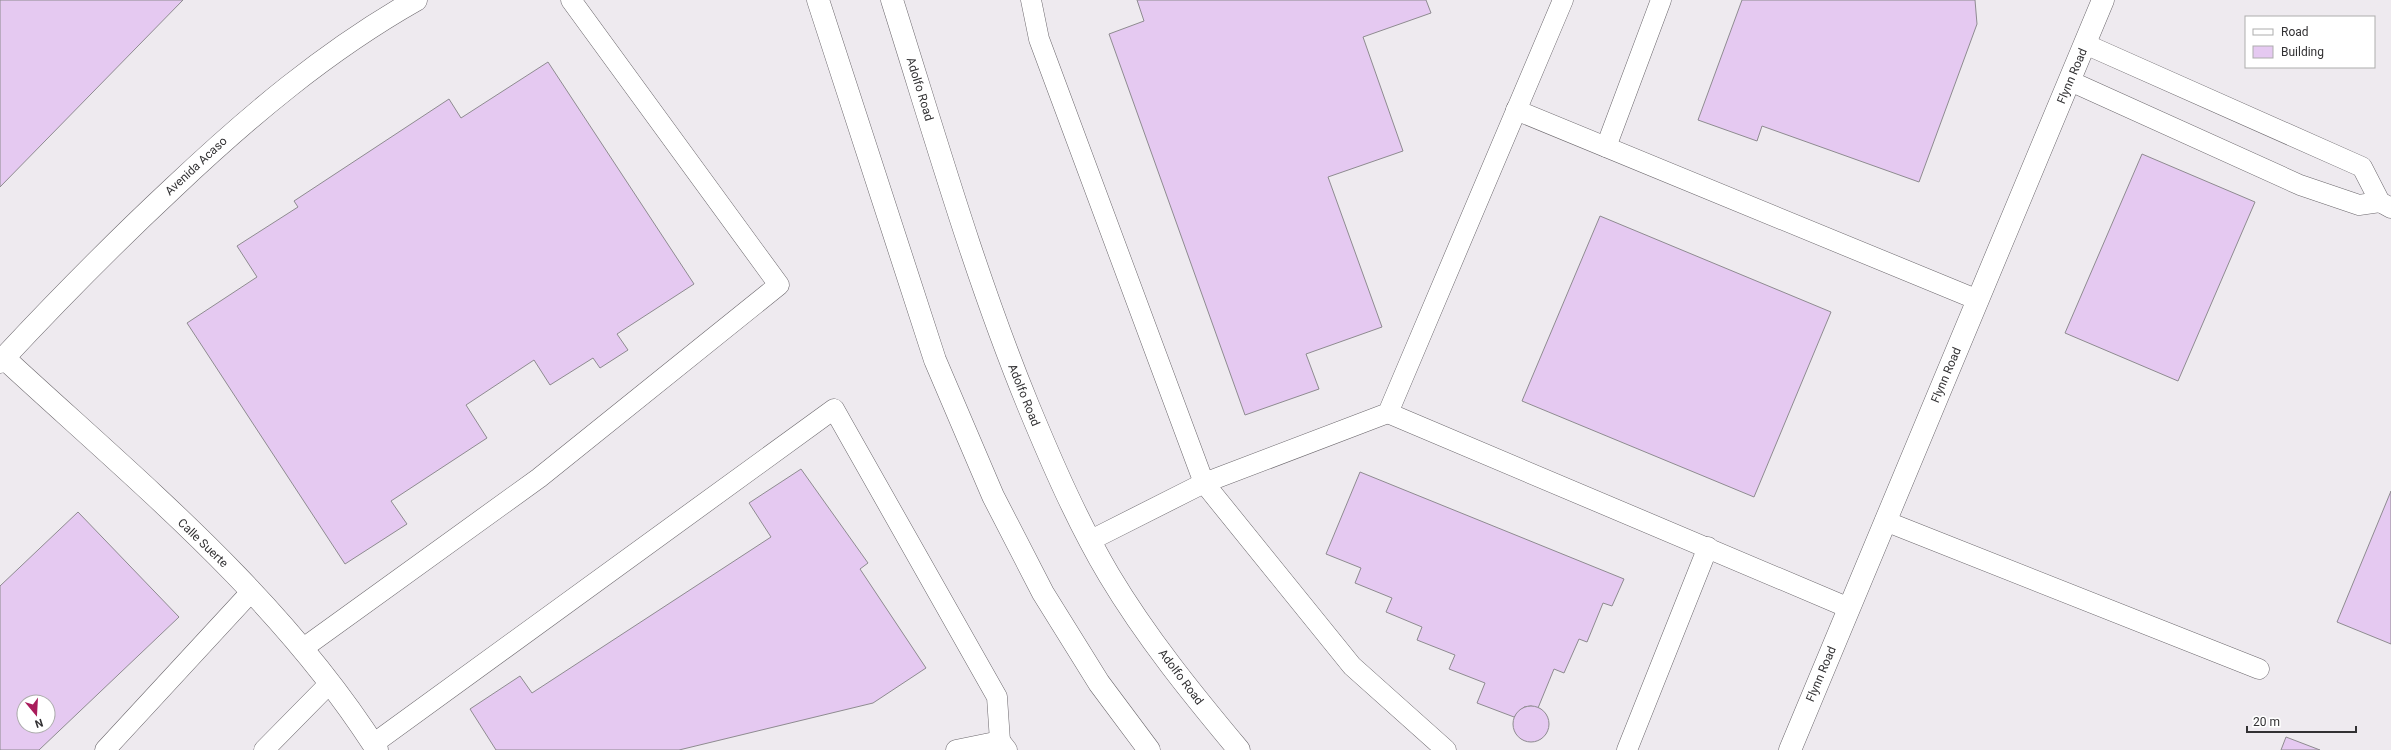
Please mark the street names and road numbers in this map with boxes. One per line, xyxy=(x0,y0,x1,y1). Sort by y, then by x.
street label: Flynn Road xyxy=(2054,46,2090,106)
street label: Adolfo Road xyxy=(904,55,936,123)
street label: Avenida Acaso xyxy=(162,134,230,198)
street label: Flynn Road xyxy=(1928,345,1964,405)
street label: Adolfo Road xyxy=(1005,362,1043,428)
street label: Calle Suerte xyxy=(175,516,231,570)
street label: Flynn Road xyxy=(1803,644,1839,704)
street label: Adolfo Road xyxy=(1156,646,1206,708)

